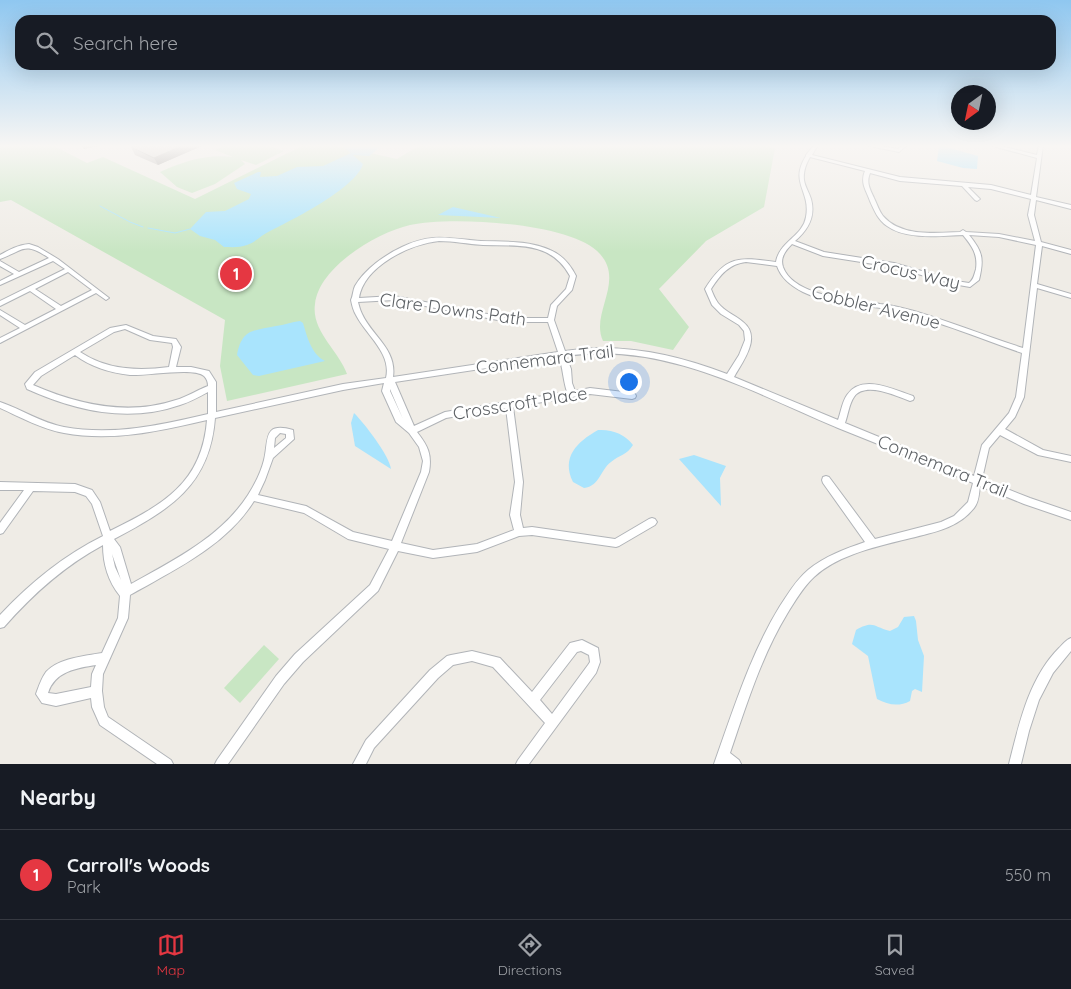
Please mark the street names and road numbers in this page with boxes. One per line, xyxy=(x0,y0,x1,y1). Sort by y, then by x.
street label: Crocus Way xyxy=(859,249,963,295)
street label: Cobbler Avenue xyxy=(809,280,943,334)
street label: Clare Downs Path xyxy=(378,287,528,331)
street label: Connemara Trail xyxy=(475,339,615,379)
street label: Crosscroft Place xyxy=(451,381,589,425)
street label: Connemara Trail xyxy=(874,429,1012,503)

